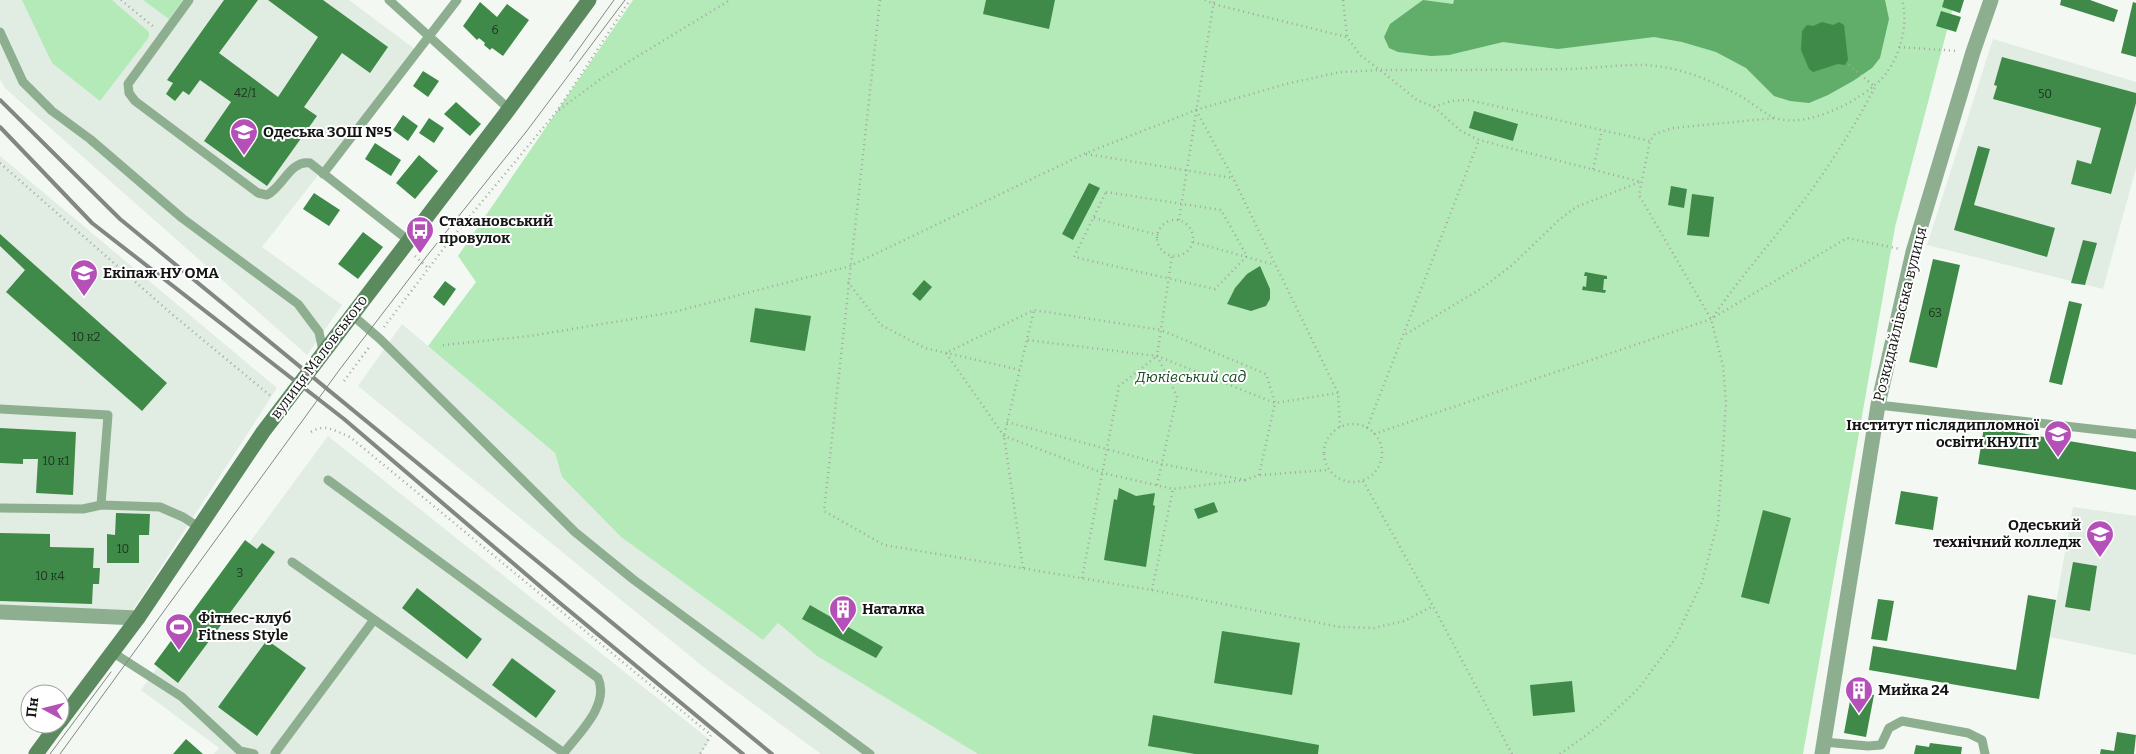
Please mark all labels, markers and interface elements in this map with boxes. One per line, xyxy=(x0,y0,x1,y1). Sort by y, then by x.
house number: 6 xyxy=(491,23,499,37)
house number: 42/1 xyxy=(234,86,256,100)
house number: 50 xyxy=(2038,87,2052,101)
school or university icon: Одеська ЗОШ №5 xyxy=(229,117,259,156)
place label: Одеська ЗОШ №5 xyxy=(263,123,392,141)
place label: Стахановський провулок xyxy=(439,212,553,247)
bus stop icon: Стахановський провулок xyxy=(405,215,435,254)
street label: Розкидайлівська вулиця xyxy=(1870,225,1930,403)
school or university icon: Екіпаж НУ ОМА xyxy=(69,258,99,297)
place label: Екіпаж НУ ОМА xyxy=(103,264,219,282)
street label: вулиця Маловського xyxy=(267,292,371,422)
house number: 63 xyxy=(1928,306,1942,320)
house number: 10 к2 xyxy=(72,330,100,344)
park label: Дюківський сад xyxy=(1135,368,1246,386)
place label: Інститут післядипломної освіти КНУПТ xyxy=(1846,416,2039,451)
school or university icon: Інститут післядипломної освіти КНУПТ xyxy=(2043,419,2073,458)
house number: 10 к1 xyxy=(43,454,70,468)
place label: Одеський технічний колледж xyxy=(1933,516,2081,551)
school or university icon: Одеський технічний колледж xyxy=(2085,519,2115,558)
house number: 10 xyxy=(117,542,129,556)
house number: 3 xyxy=(237,566,244,580)
house number: 10 к4 xyxy=(35,569,65,583)
building icon: Наталка xyxy=(828,594,858,633)
place label: Наталка xyxy=(862,600,925,618)
place label: Фітнес-клуб Fitness Style xyxy=(198,609,291,644)
sports icon: Фітнес-клуб Fitness Style xyxy=(164,612,194,651)
building icon: Мийка 24 xyxy=(1844,675,1874,714)
place label: Мийка 24 xyxy=(1878,681,1949,699)
north arrow xyxy=(20,684,70,734)
text: Пн xyxy=(23,696,42,719)

